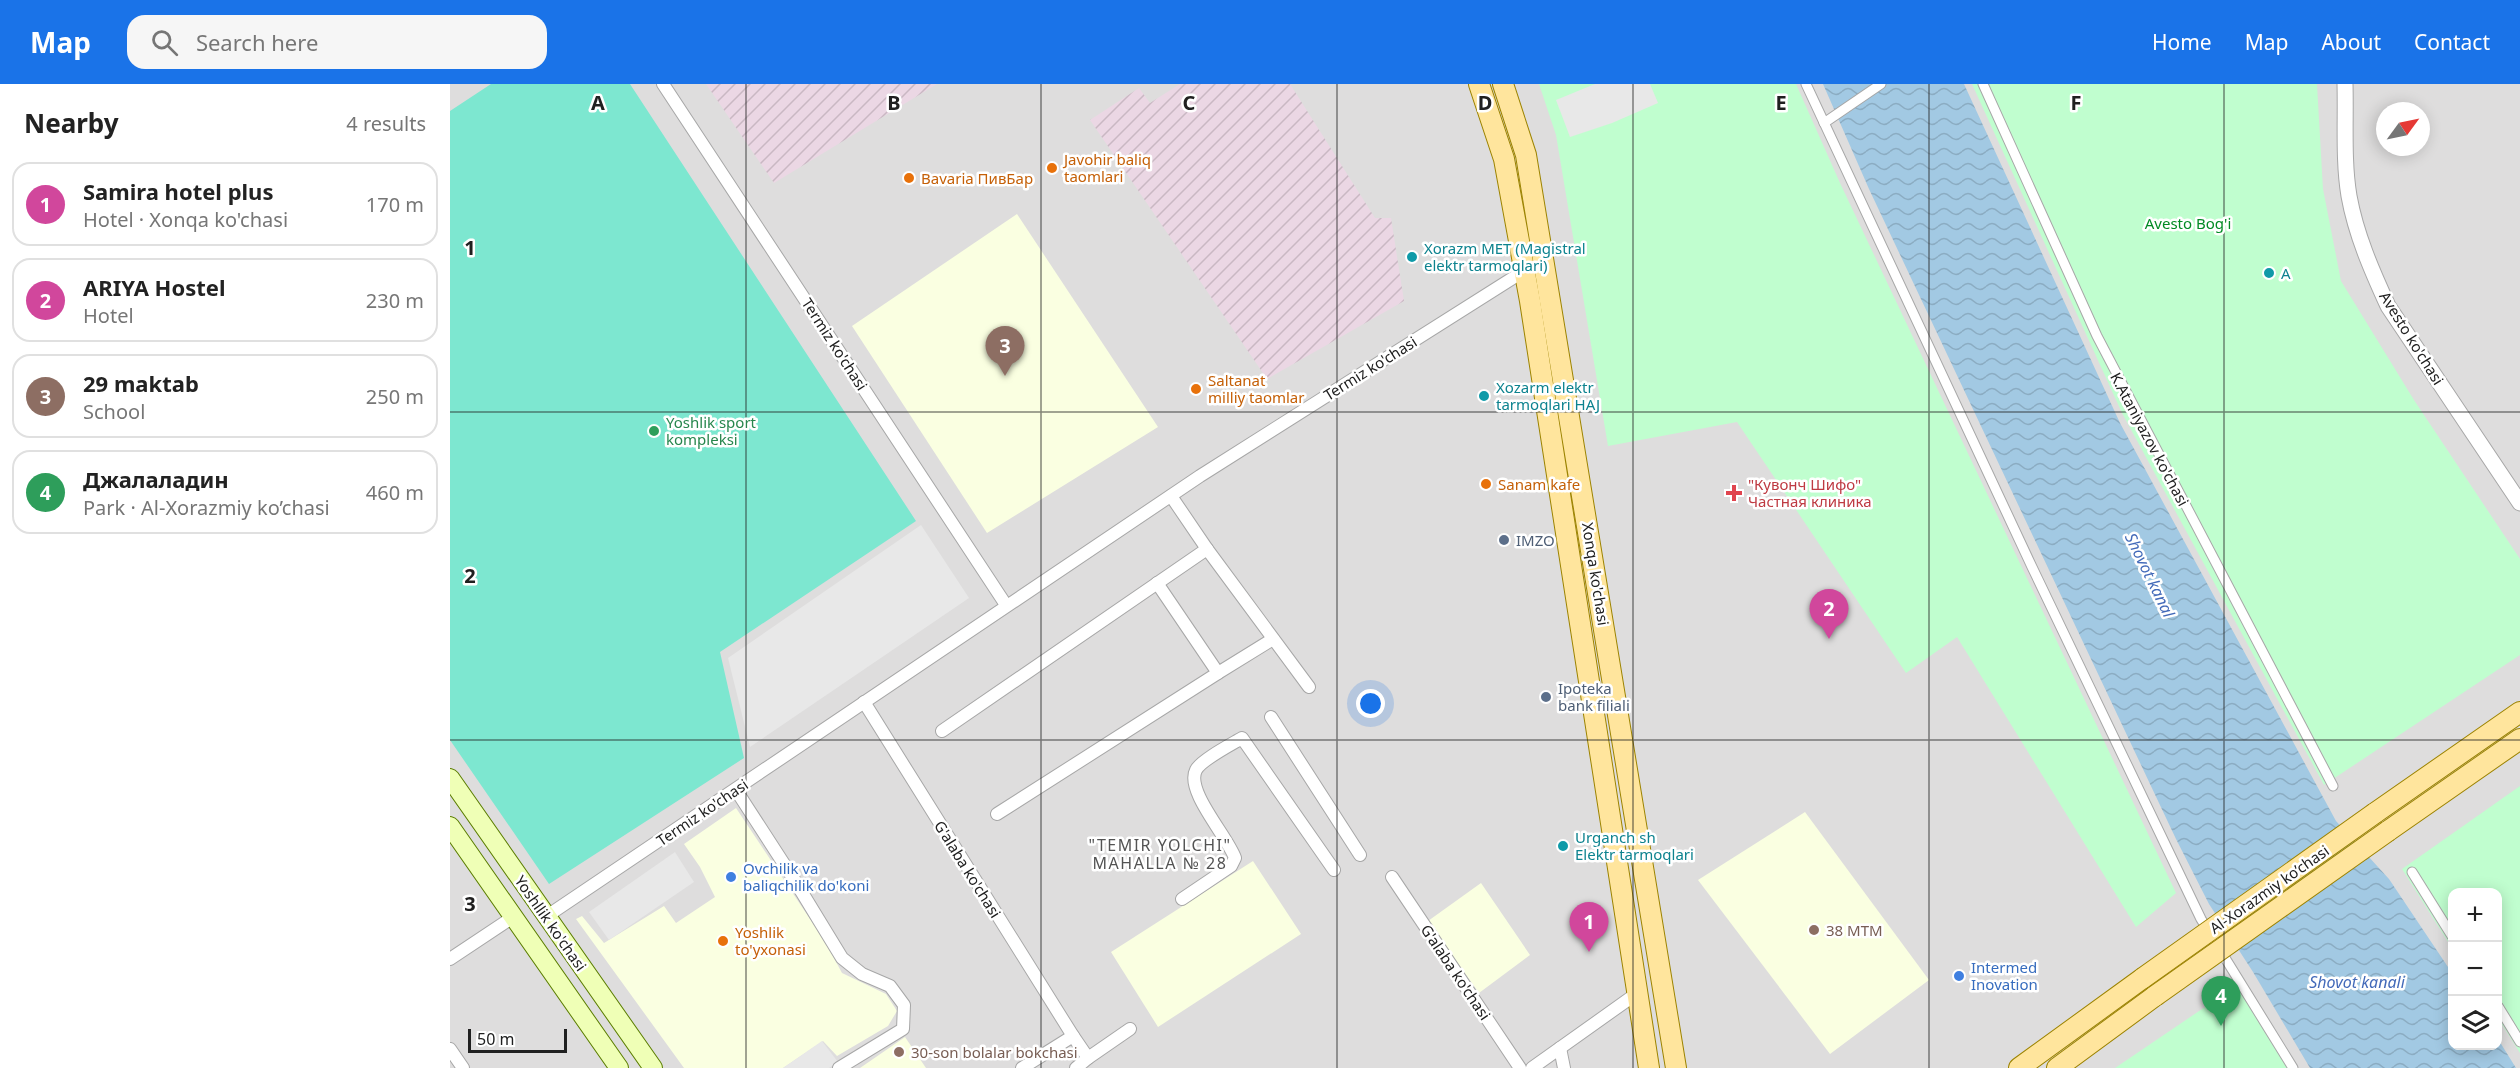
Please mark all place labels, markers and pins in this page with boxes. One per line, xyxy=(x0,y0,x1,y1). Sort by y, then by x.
place label: Javohir baliq taomlari xyxy=(1062,149,1151,186)
marker: Javohir baliq taomlari xyxy=(1045,161,1059,175)
place label: Bavaria ПивБар xyxy=(921,168,1033,188)
marker: Bavaria ПивБар xyxy=(902,171,916,185)
place label: Xorazm MET (Magistral elektr tarmoqlari) xyxy=(1424,238,1586,275)
marker: Xorazm MET (Magistral elektr tarmoqlari) xyxy=(1405,250,1419,264)
place label: A xyxy=(2281,263,2291,283)
marker: A xyxy=(2262,266,2276,280)
pin: 3 xyxy=(986,326,1024,376)
place label: Saltanat milliy taomlar xyxy=(1208,370,1304,407)
place label: Xozarm elektr tarmoqlari HAJ xyxy=(1496,377,1600,414)
marker: Saltanat milliy taomlar xyxy=(1189,382,1203,396)
marker: Xozarm elektr tarmoqlari HAJ xyxy=(1477,389,1491,403)
place label: Yoshlik sport kompleksi xyxy=(666,412,757,449)
marker: Yoshlik sport kompleksi xyxy=(647,424,661,438)
place label: Sanam kafe xyxy=(1498,474,1580,494)
place label: "Кувонч Шифо" Частная клиника xyxy=(1748,474,1872,511)
marker: Sanam kafe xyxy=(1479,477,1493,491)
marker: "Кувонч Шифо" Частная клиника xyxy=(1725,484,1743,502)
place label: IMZO xyxy=(1516,530,1555,550)
marker: IMZO xyxy=(1497,533,1511,547)
pin: 2 xyxy=(1810,590,1848,639)
place label: Ipoteka bank filiali xyxy=(1558,678,1630,715)
marker: Ipoteka bank filiali xyxy=(1539,690,1553,704)
place label: Urganch sh Elektr tarmoqlari xyxy=(1575,827,1694,864)
marker: Urganch sh Elektr tarmoqlari xyxy=(1556,839,1570,853)
place label: Ovchilik va baliqchilik do'koni xyxy=(743,858,869,895)
marker: Ovchilik va baliqchilik do'koni xyxy=(724,870,738,884)
pin: 1 xyxy=(1570,902,1608,952)
place label: 38 MTM xyxy=(1826,920,1883,940)
place label: Yoshlik to'yxonasi xyxy=(735,922,806,959)
marker: 38 MTM xyxy=(1807,923,1821,937)
marker: Yoshlik to'yxonasi xyxy=(716,934,730,948)
place label: Intermed Inovation xyxy=(1971,957,2038,994)
marker: Intermed Inovation xyxy=(1952,969,1966,983)
pin: 4 xyxy=(2202,976,2240,1026)
place label: 30-son bolalar bokchasi xyxy=(911,1042,1078,1062)
marker: 30-son bolalar bokchasi xyxy=(892,1045,906,1059)

